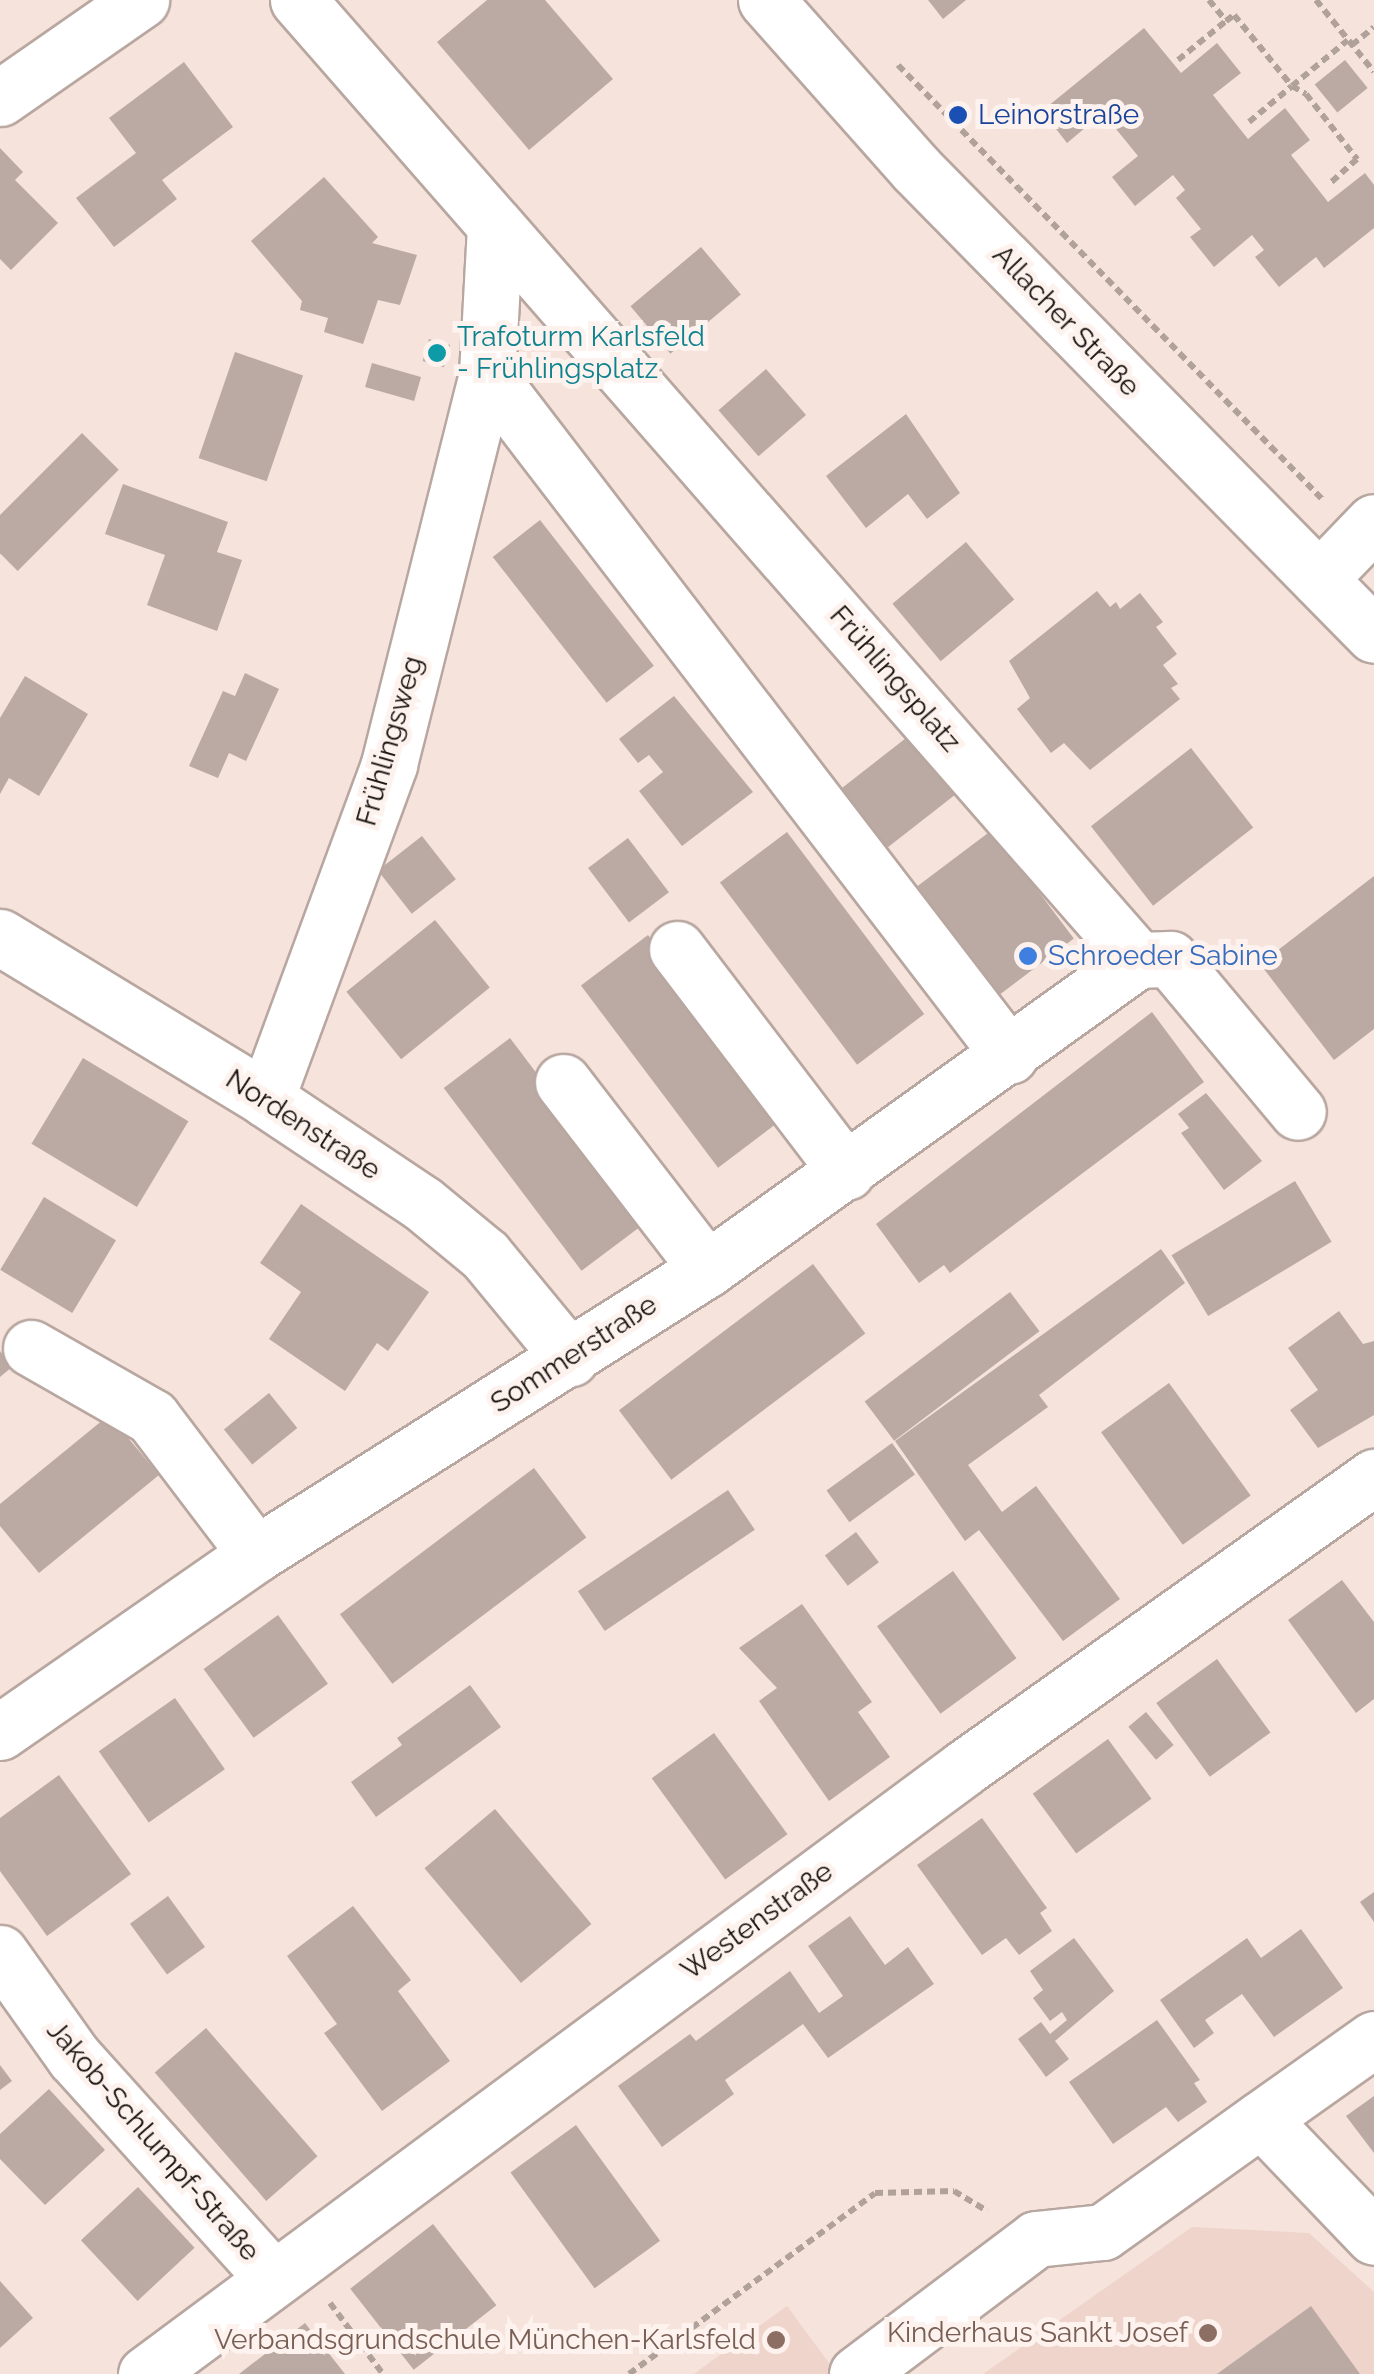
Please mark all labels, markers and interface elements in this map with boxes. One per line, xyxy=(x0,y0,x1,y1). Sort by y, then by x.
place label: Leinorstraße xyxy=(978,98,1139,132)
marker: Leinorstraße xyxy=(947,104,969,126)
street label: Allacher Straße xyxy=(985,238,1147,404)
place label: Trafoturm Karlsfeld - Frühlingsplatz xyxy=(457,320,705,386)
marker: Trafoturm Karlsfeld - Frühlingsplatz xyxy=(426,342,448,364)
street label: Frühlingsplatz xyxy=(823,599,967,759)
street label: Frühlingsweg xyxy=(350,652,430,830)
place label: Schroeder Sabine xyxy=(1048,939,1278,973)
marker: Schroeder Sabine xyxy=(1017,945,1039,967)
street label: Nordenstraße xyxy=(219,1063,387,1187)
street label: Sommerstraße xyxy=(485,1288,663,1420)
street label: Westenstraße xyxy=(675,1855,839,1987)
street label: Jakob-Schlumpf-Straße xyxy=(39,2014,267,2268)
place label: Kinderhaus Sankt Josef xyxy=(886,2316,1188,2350)
marker: Kinderhaus Sankt Josef xyxy=(1197,2322,1219,2344)
place label: Verbandsgrundschule München-Karlsfeld xyxy=(214,2323,756,2357)
marker: Verbandsgrundschule München-Karlsfeld xyxy=(765,2329,787,2351)

